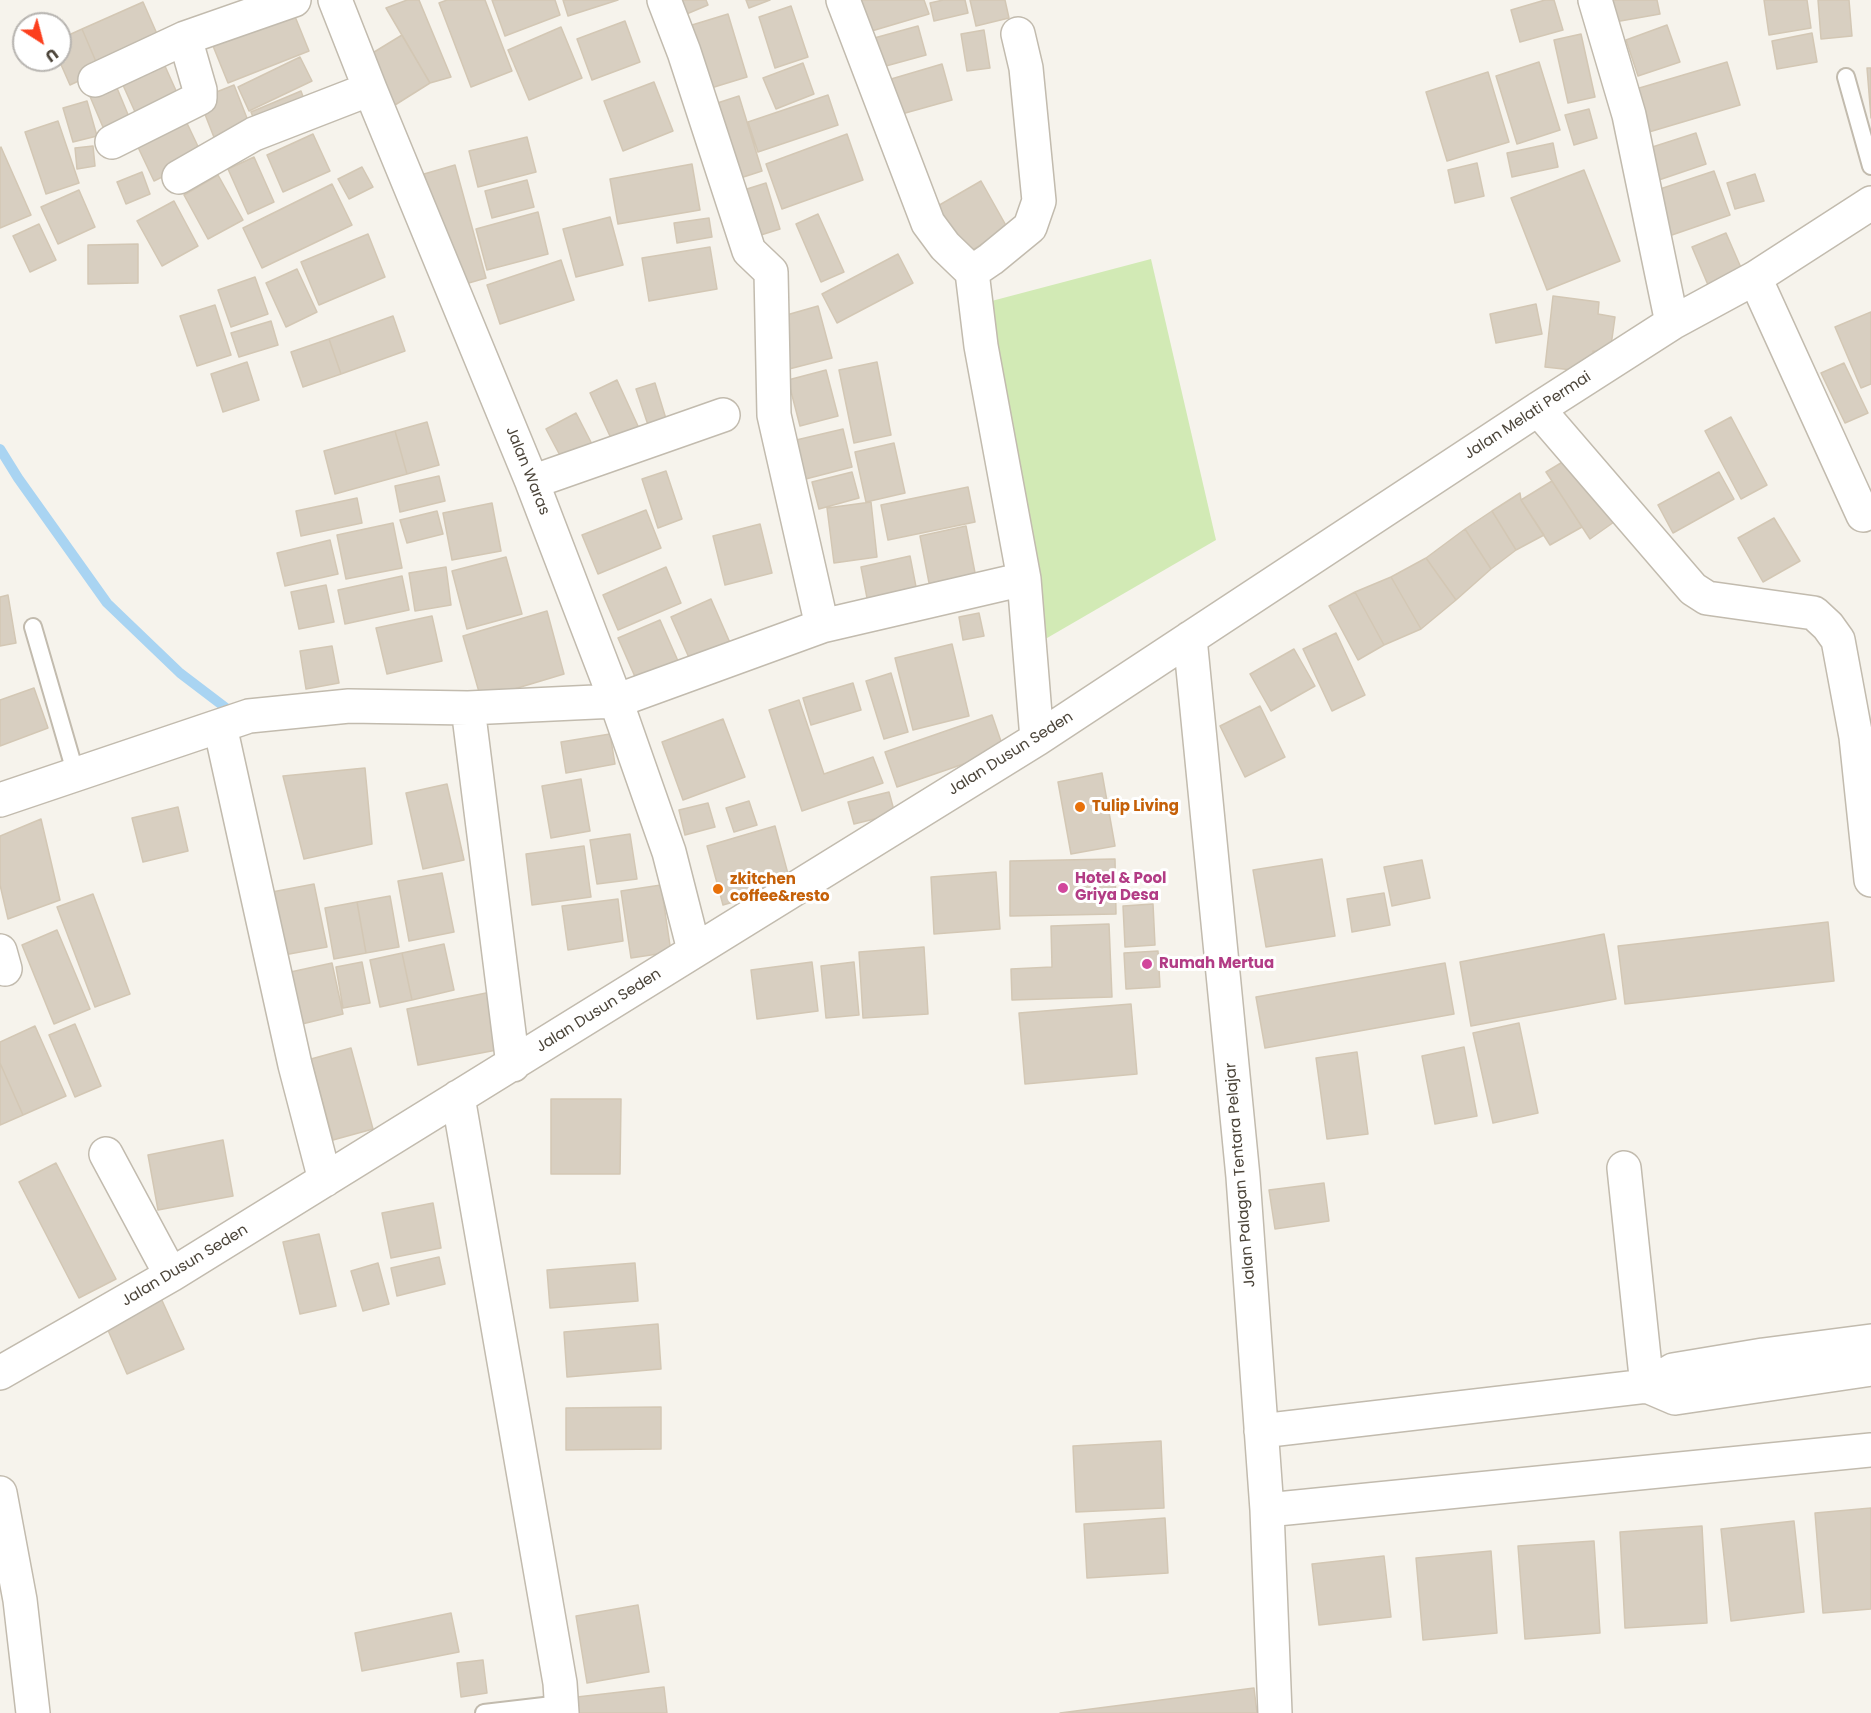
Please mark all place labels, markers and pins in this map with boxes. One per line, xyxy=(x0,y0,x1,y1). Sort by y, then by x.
place label: Tulip Living xyxy=(1092,798,1179,816)
marker: Tulip Living xyxy=(1073,800,1087,814)
place label: Hotel & Pool Griya Desa xyxy=(1075,870,1166,905)
place label: zkitchen coffee&resto xyxy=(730,871,830,906)
marker: Hotel & Pool Griya Desa xyxy=(1056,881,1070,895)
marker: zkitchen coffee&resto xyxy=(711,882,725,896)
place label: Rumah Mertua xyxy=(1159,955,1274,973)
marker: Rumah Mertua xyxy=(1140,957,1154,971)

